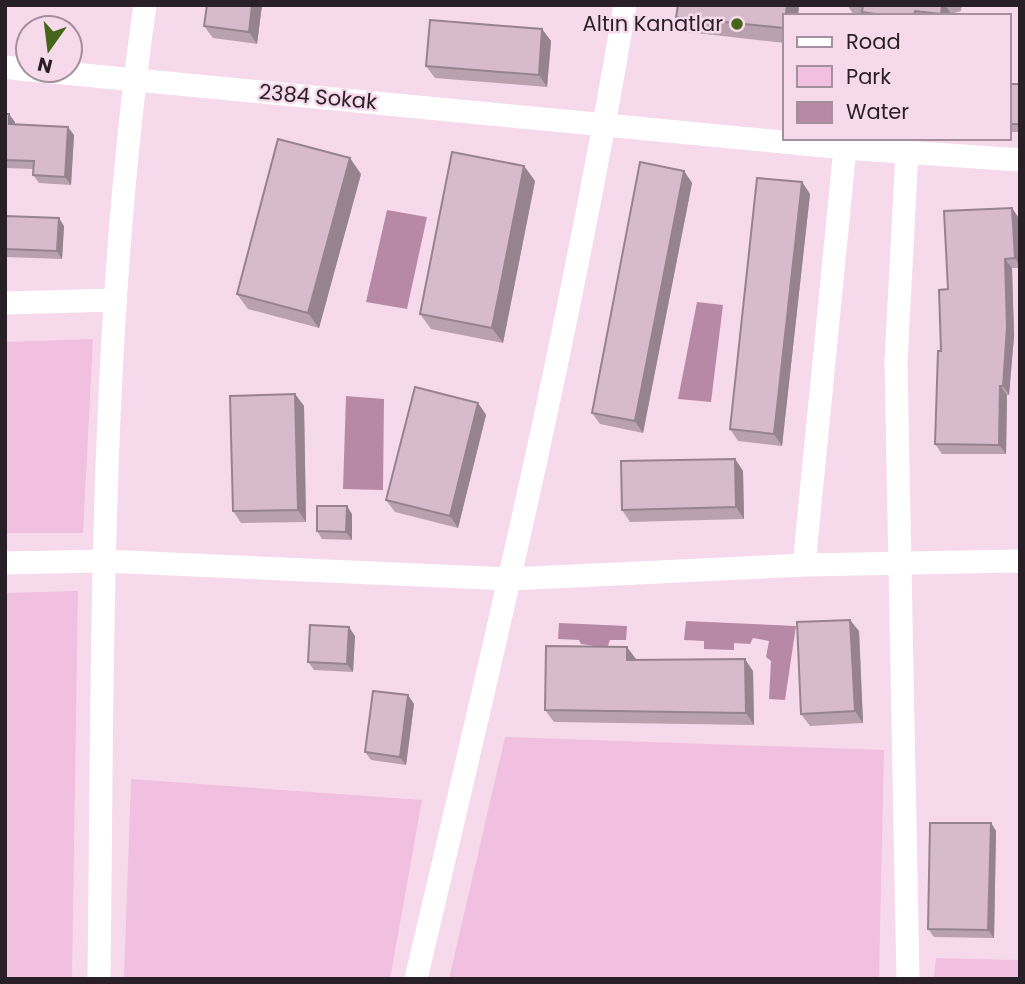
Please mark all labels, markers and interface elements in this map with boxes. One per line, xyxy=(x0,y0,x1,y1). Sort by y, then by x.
place label: Altın Kanatlar xyxy=(583,9,723,38)
north arrow xyxy=(14,14,84,84)
legend xyxy=(783,14,1011,140)
marker: Altın Kanatlar xyxy=(729,16,745,32)
text: Road xyxy=(846,27,901,56)
text: N xyxy=(35,50,55,80)
text: Park xyxy=(846,62,891,91)
street label: 2384 Sokak xyxy=(258,77,378,116)
text: Water xyxy=(846,97,909,126)

